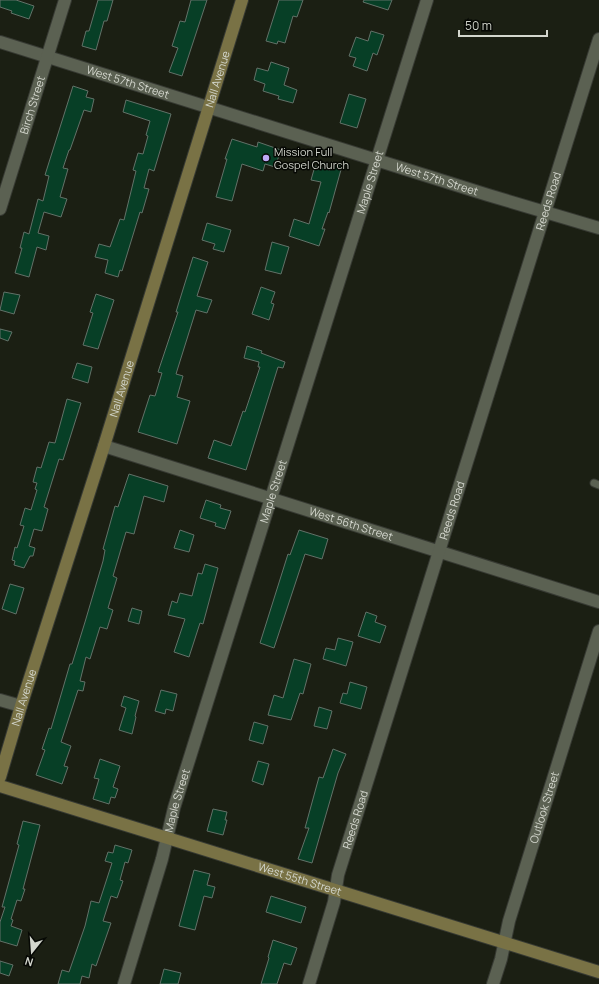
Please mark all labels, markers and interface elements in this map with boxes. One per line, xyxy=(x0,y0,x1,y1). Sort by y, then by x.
scale bar xyxy=(459,12,547,38)
text: 50 m xyxy=(465,17,492,34)
street label: Nall Avenue xyxy=(201,48,233,109)
street label: West 57th Street xyxy=(85,62,171,102)
street label: Birch Street xyxy=(16,74,48,136)
place label: Mission Full Gospel Church xyxy=(274,144,349,172)
street label: Maple Street xyxy=(353,148,386,215)
marker: Mission Full Gospel Church xyxy=(261,153,271,163)
street label: West 57th Street xyxy=(394,159,480,199)
street label: Reeds Road xyxy=(532,170,564,232)
street label: Nall Avenue xyxy=(105,358,137,419)
street label: Maple Street xyxy=(256,458,290,525)
street label: Reeds Road xyxy=(435,479,468,541)
street label: West 56th Street xyxy=(307,503,395,544)
street label: Nall Avenue xyxy=(8,667,39,728)
street label: Maple Street xyxy=(161,767,193,834)
street label: Outlook Street xyxy=(526,769,562,845)
street label: Reeds Road xyxy=(339,788,371,851)
street label: West 55th Street xyxy=(256,859,344,899)
north arrow xyxy=(12,932,52,972)
text: N xyxy=(23,954,35,970)

